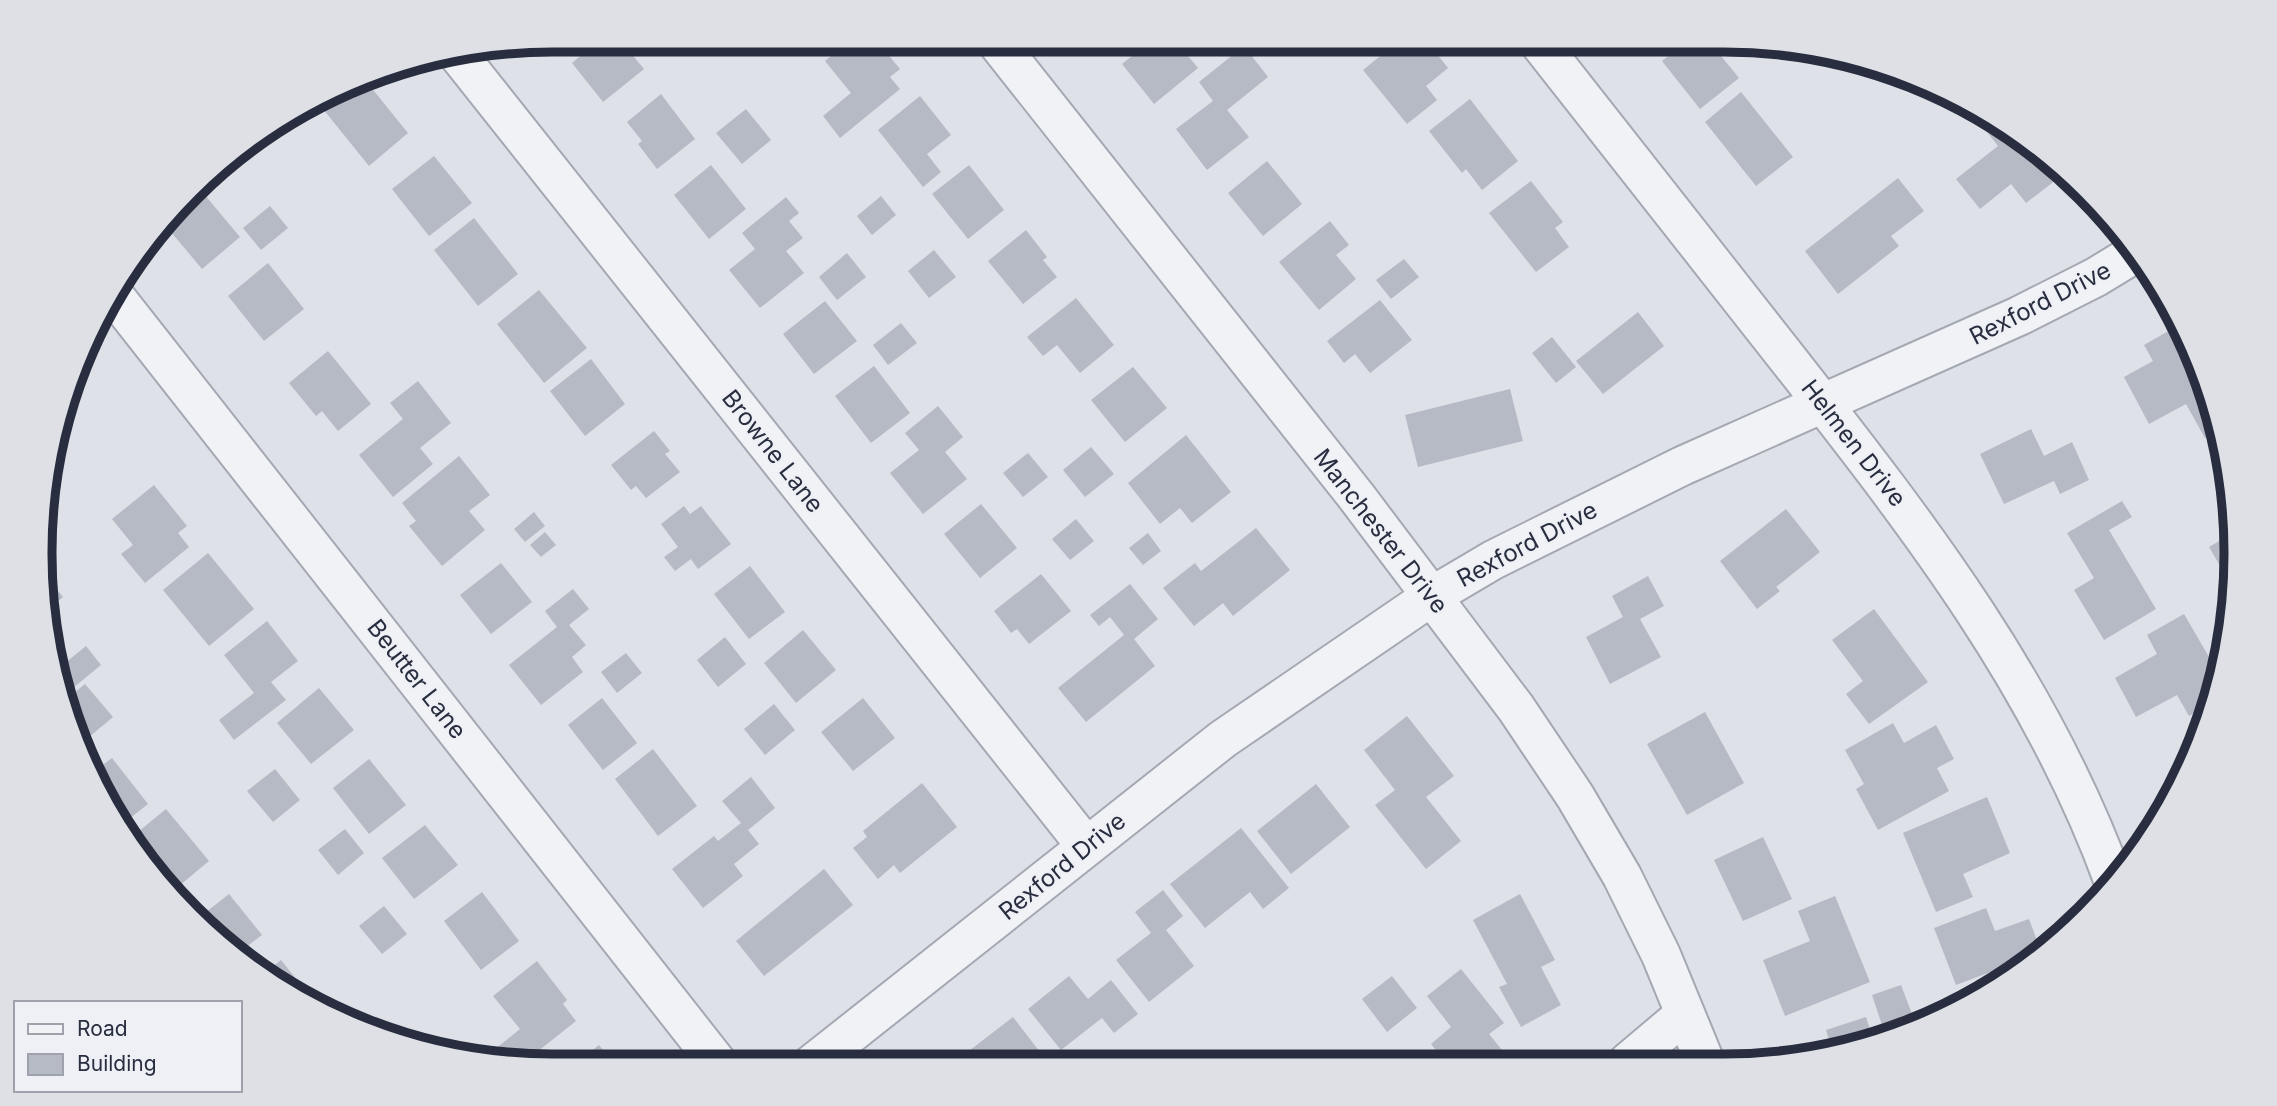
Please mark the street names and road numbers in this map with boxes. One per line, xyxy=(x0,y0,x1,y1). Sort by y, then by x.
street label: Rexford Drive xyxy=(1965,255,2115,351)
street label: Helmen Drive xyxy=(1795,374,1913,512)
street label: Browne Lane xyxy=(716,384,830,518)
street label: Manchester Drive xyxy=(1308,443,1454,619)
street label: Rexford Drive xyxy=(1452,495,1602,593)
street label: Beutter Lane xyxy=(361,613,473,745)
street label: Rexford Drive xyxy=(993,806,1131,926)

